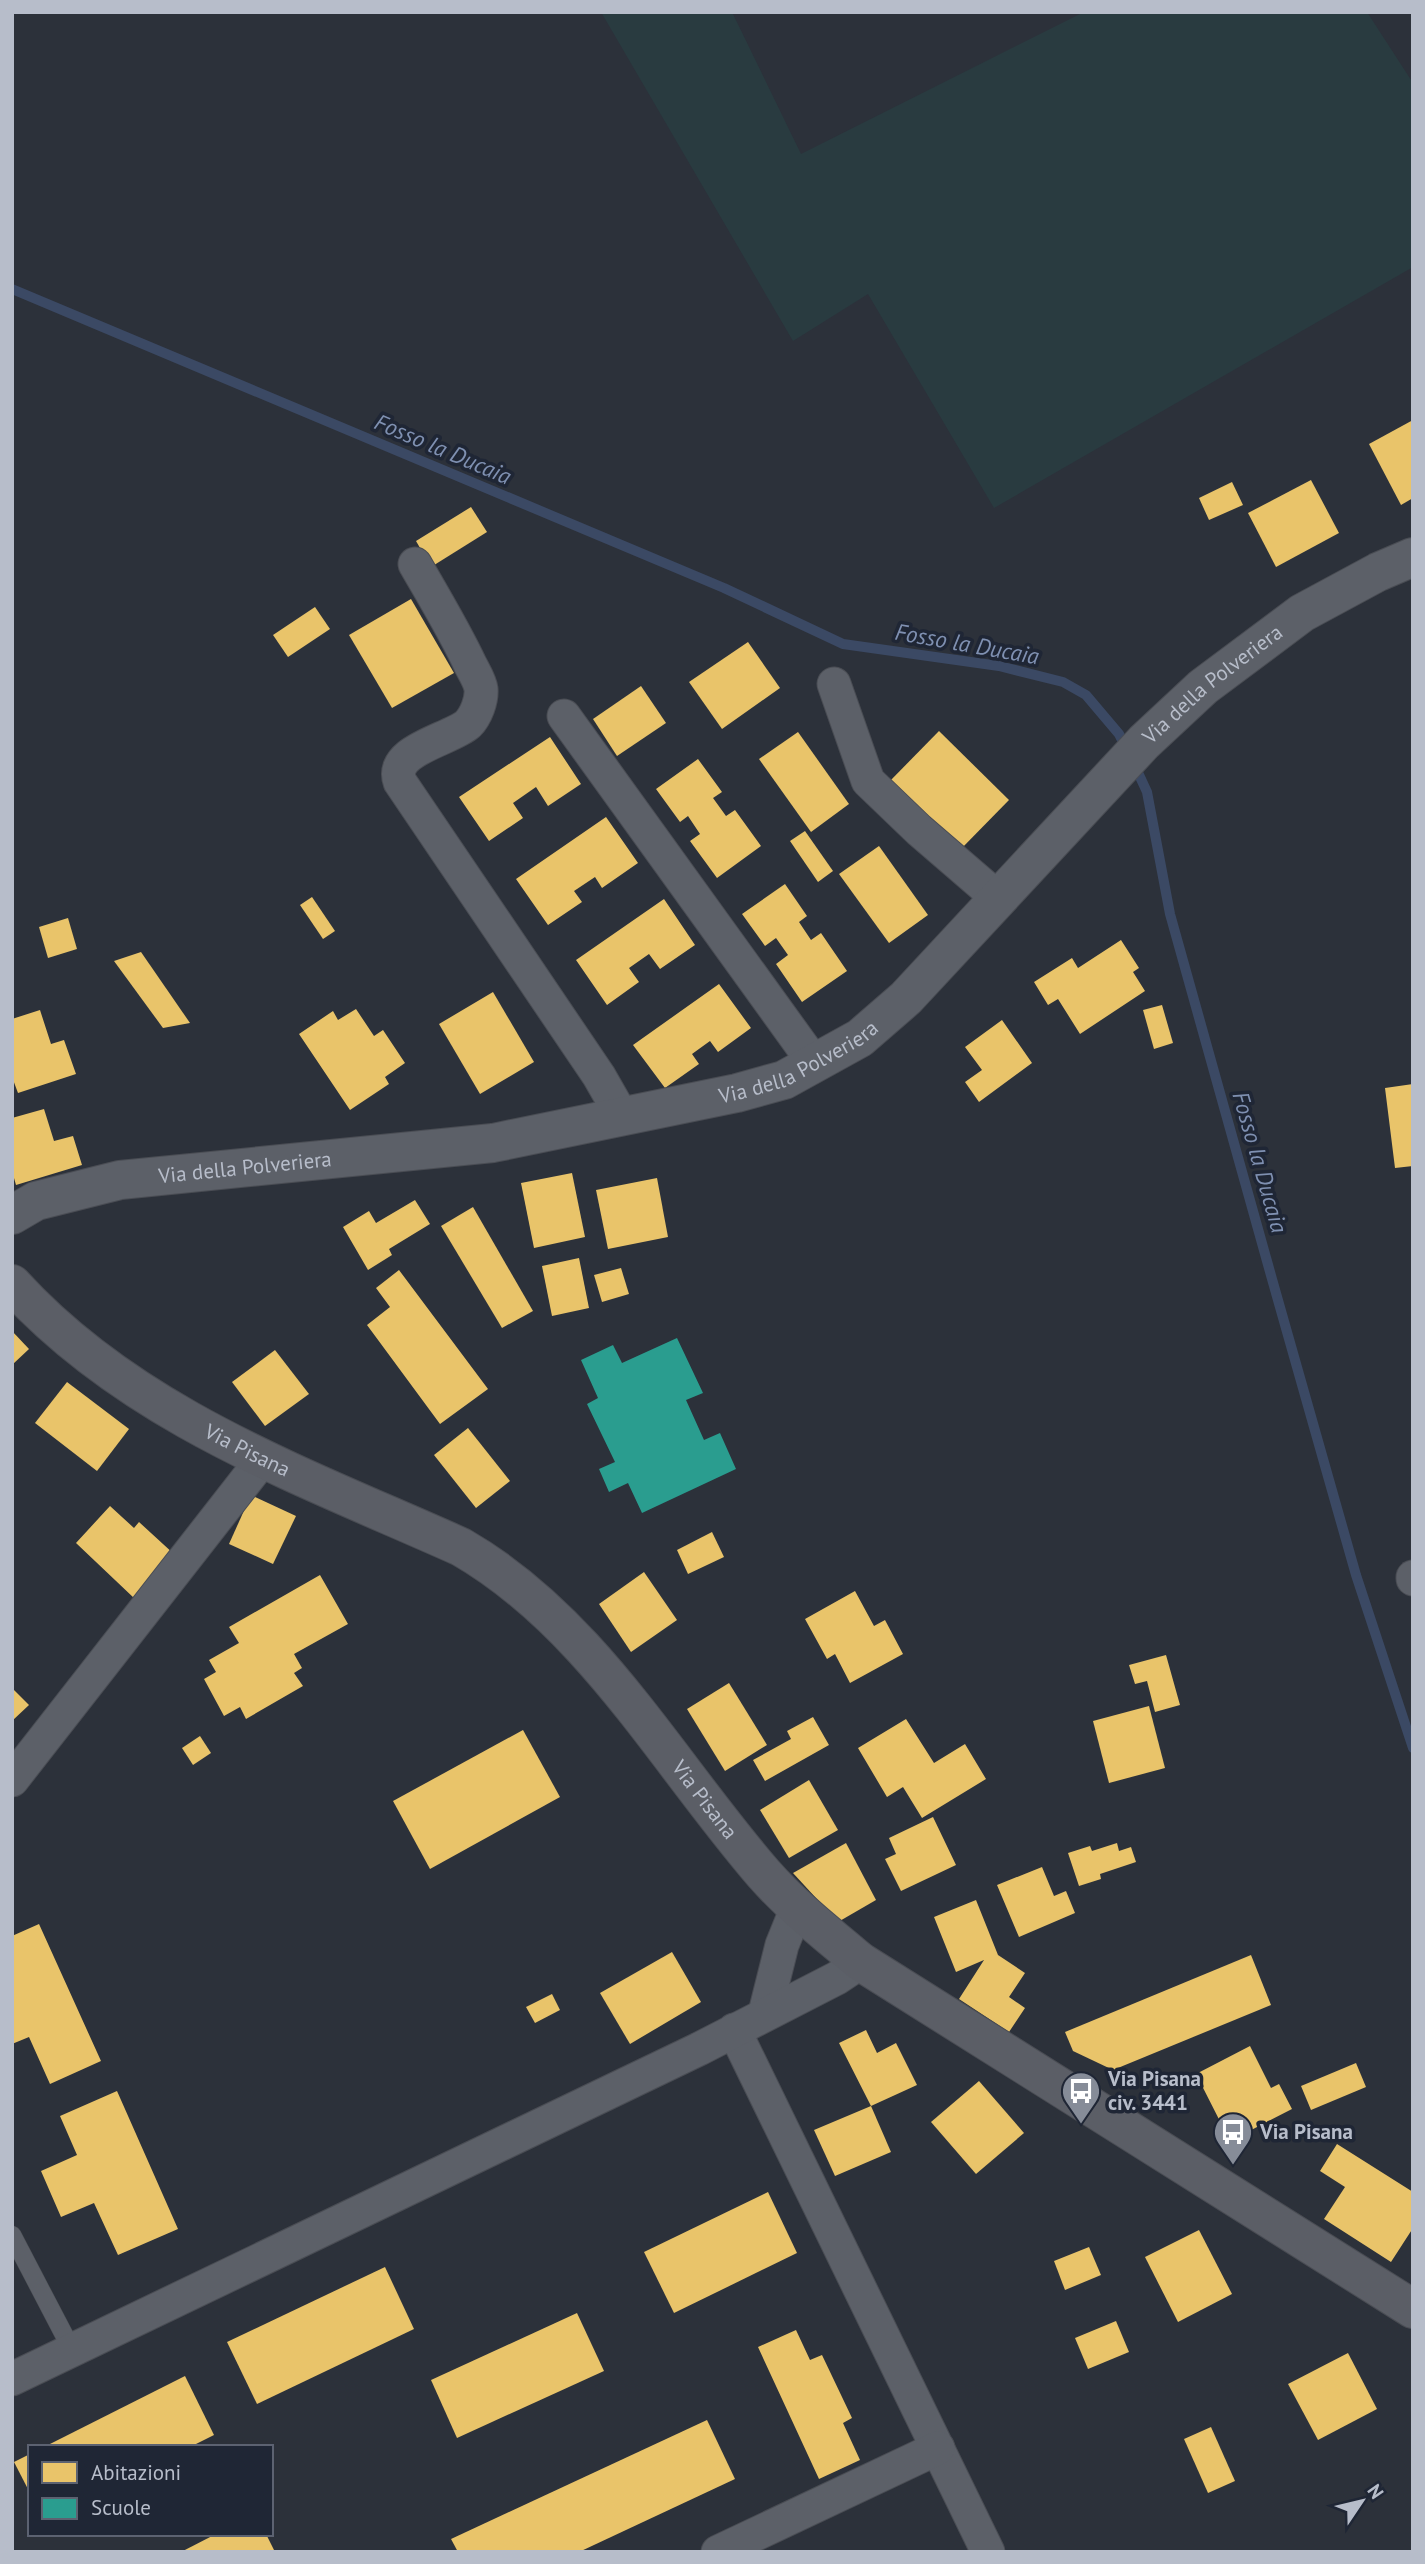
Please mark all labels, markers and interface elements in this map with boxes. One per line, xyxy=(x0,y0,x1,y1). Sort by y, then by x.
water label: Fosso la Ducaia xyxy=(370,407,516,490)
water label: Fosso la Ducaia xyxy=(893,617,1041,670)
street label: Via della Polveriera xyxy=(1136,618,1288,750)
street label: Via della Polveriera xyxy=(715,1014,884,1110)
water label: Fosso la Ducaia xyxy=(1226,1088,1294,1236)
street label: Via della Polveriera xyxy=(156,1145,333,1189)
street label: Via Pisana xyxy=(199,1417,295,1483)
street label: Via Pisana xyxy=(666,1754,744,1844)
place label: Via Pisana civ. 3441 xyxy=(1107,2065,1201,2116)
bus stop icon: Via Pisana civ. 3441 xyxy=(1060,2070,1102,2125)
bus stop icon: Via Pisana xyxy=(1212,2111,1254,2166)
place label: Via Pisana xyxy=(1259,2118,1353,2145)
legend xyxy=(28,2445,273,2536)
text: Abitazioni xyxy=(91,2459,181,2486)
north arrow xyxy=(1327,2466,1397,2536)
text: N xyxy=(1363,2479,1389,2503)
text: Scuole xyxy=(91,2494,151,2521)

